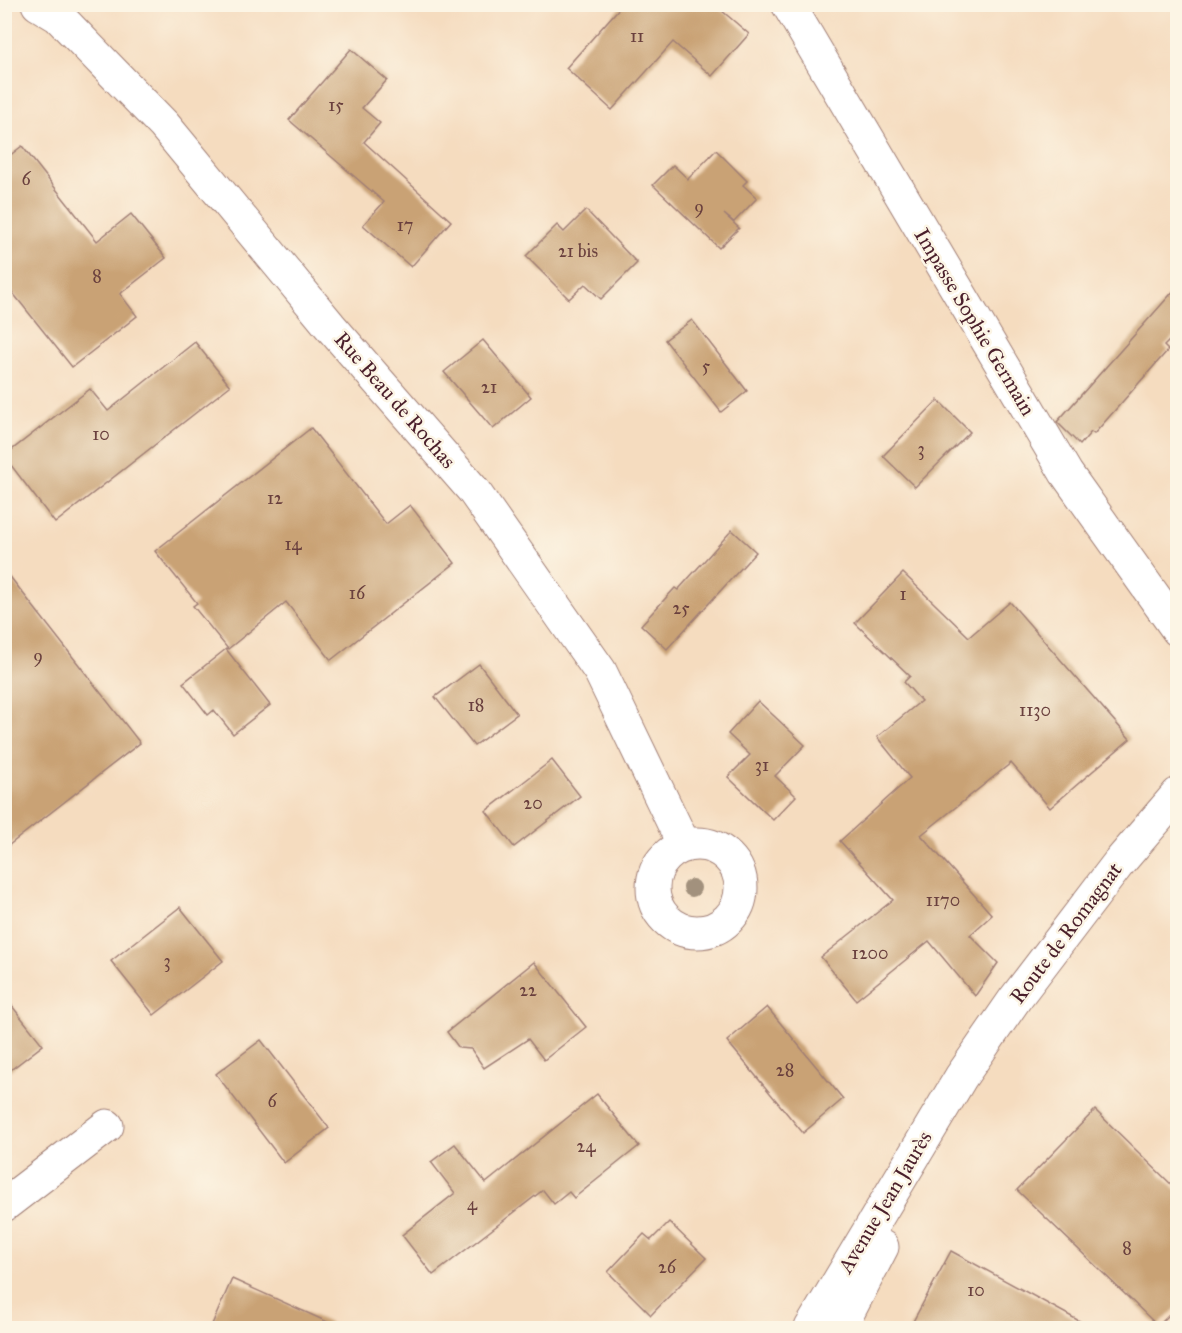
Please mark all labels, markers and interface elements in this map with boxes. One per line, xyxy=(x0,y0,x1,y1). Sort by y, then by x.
house number: 11 xyxy=(630,25,644,47)
house number: 15 xyxy=(328,94,344,116)
house number: 6 xyxy=(21,168,31,190)
house number: 9 xyxy=(694,196,704,218)
house number: 17 xyxy=(397,214,413,236)
street label: Impasse Sophie Germain xyxy=(909,224,1041,420)
house number: 21 bis xyxy=(558,240,598,262)
house number: 8 xyxy=(92,265,102,287)
street label: Rue Beau de Rochas xyxy=(329,326,461,474)
house number: 5 xyxy=(702,355,711,377)
house number: 21 xyxy=(481,376,497,398)
house number: 10 xyxy=(92,423,110,445)
house number: 3 xyxy=(917,438,925,460)
house number: 12 xyxy=(267,487,283,509)
house number: 14 xyxy=(284,533,303,555)
house number: 16 xyxy=(349,582,366,604)
house number: 1 xyxy=(899,583,907,605)
house number: 25 xyxy=(672,597,690,619)
house number: 9 xyxy=(33,645,43,667)
house number: 18 xyxy=(468,694,484,716)
house number: 1130 xyxy=(1019,699,1051,721)
house number: 31 xyxy=(755,754,769,776)
house number: 20 xyxy=(523,792,543,814)
street label: Route de Romagnat xyxy=(1004,857,1128,1009)
house number: 1170 xyxy=(926,889,960,911)
house number: 1200 xyxy=(852,942,888,964)
house number: 3 xyxy=(163,950,171,972)
house number: 22 xyxy=(519,979,537,1001)
house number: 28 xyxy=(776,1059,794,1081)
house number: 6 xyxy=(267,1090,277,1112)
street label: Avenue Jean Jaurès xyxy=(832,1126,938,1279)
house number: 24 xyxy=(577,1135,596,1157)
house number: 4 xyxy=(467,1193,478,1215)
house number: 8 xyxy=(1122,1237,1132,1259)
house number: 26 xyxy=(658,1256,677,1278)
house number: 10 xyxy=(967,1279,985,1301)

